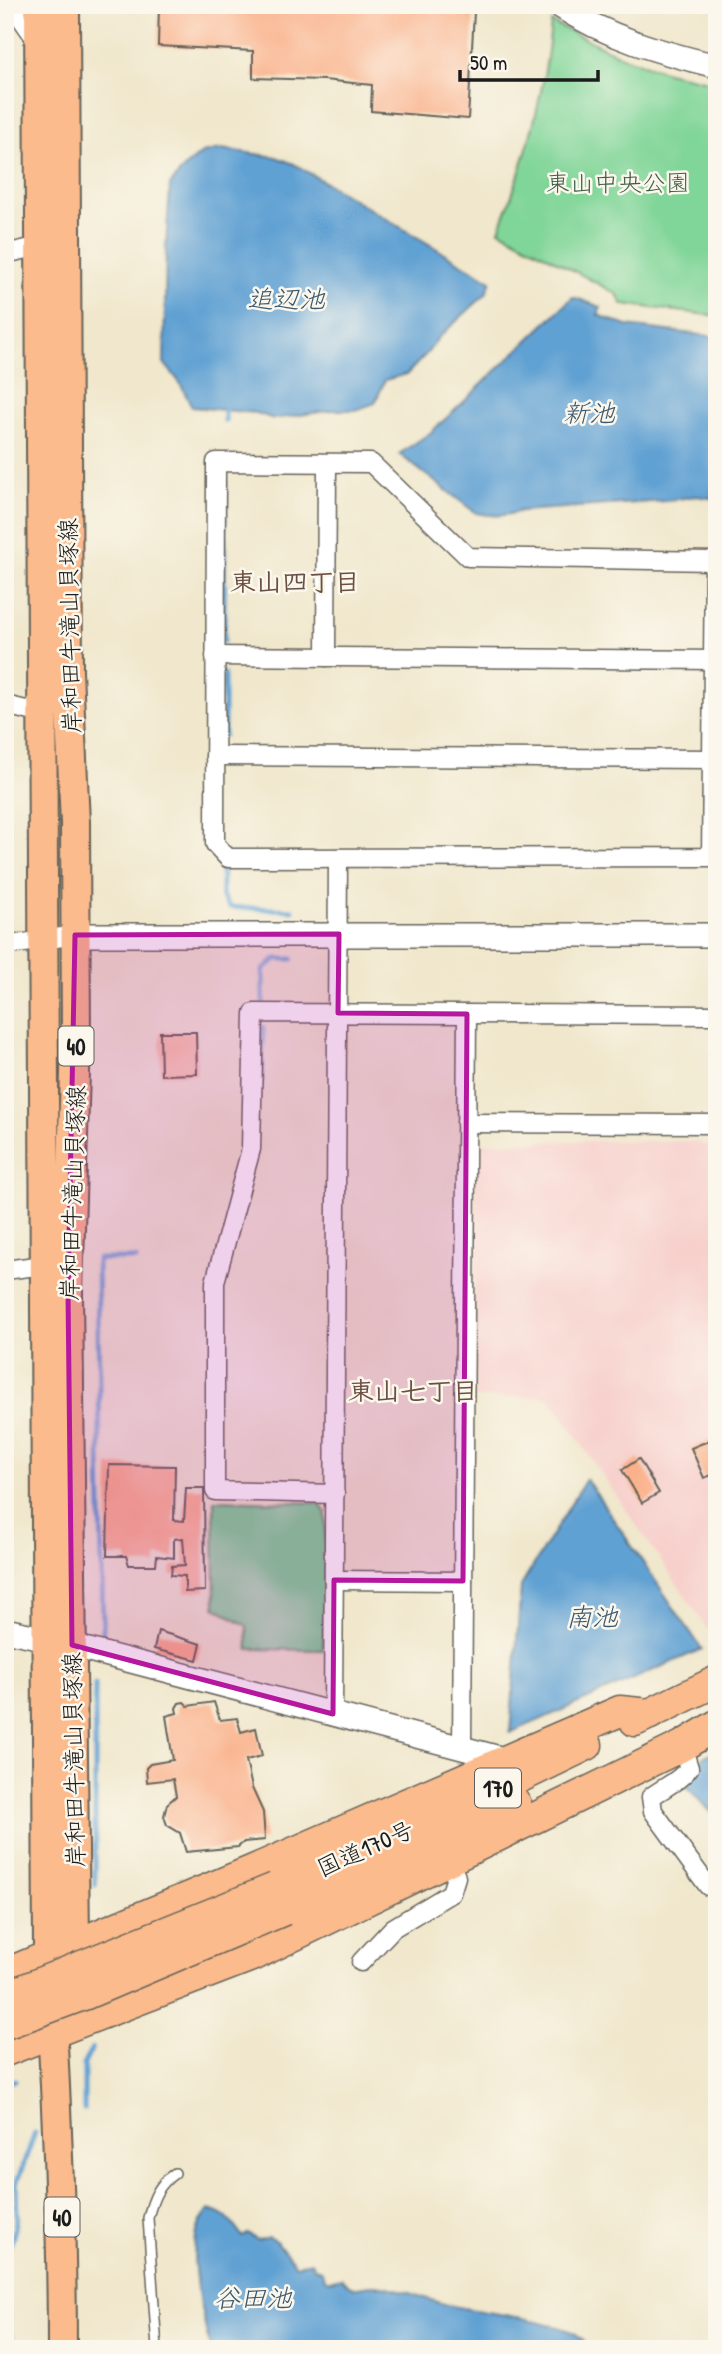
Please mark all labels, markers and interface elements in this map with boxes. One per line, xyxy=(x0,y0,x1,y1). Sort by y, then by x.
scale bar xyxy=(460,38,598,82)
text: 50 m xyxy=(470,48,507,77)
park label: 東山中央公園 xyxy=(546,166,690,198)
water label: 追辺池 xyxy=(247,281,326,316)
water label: 新池 xyxy=(563,395,616,430)
street label: 岸和田牛滝山貝塚線 xyxy=(51,518,87,734)
district label: 東山四丁目 xyxy=(230,564,360,599)
road number: 40 xyxy=(58,1026,94,1065)
street label: 岸和田牛滝山貝塚線 xyxy=(52,1085,92,1301)
district label: 東山七丁目 xyxy=(348,1373,478,1408)
water label: 南池 xyxy=(566,1599,619,1634)
street label: 岸和田牛滝山貝塚線 xyxy=(55,1652,91,1868)
road number: 170 xyxy=(475,1768,521,1808)
street label: 国道170号 xyxy=(311,1812,419,1884)
road number: 40 xyxy=(44,2198,80,2236)
water label: 谷田池 xyxy=(214,2280,293,2315)

